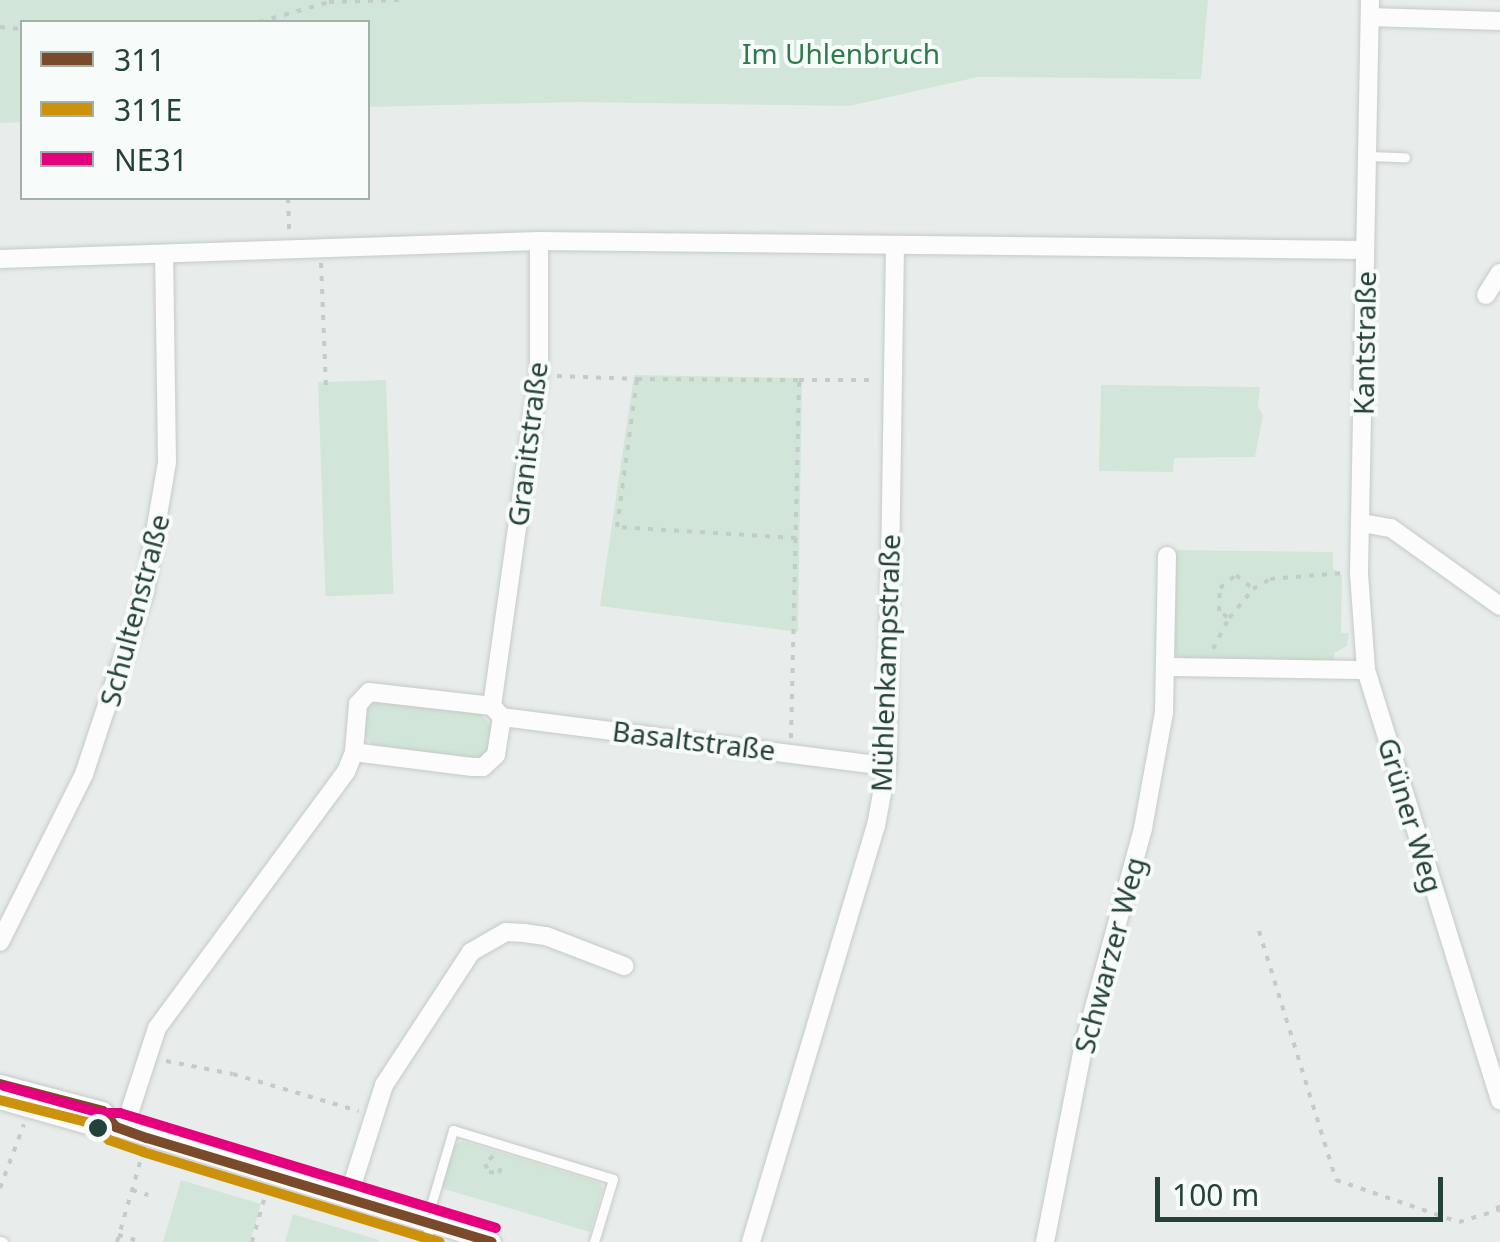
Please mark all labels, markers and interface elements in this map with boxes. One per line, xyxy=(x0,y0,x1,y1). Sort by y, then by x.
legend xyxy=(20,20,370,200)
park label: Im Uhlenbruch xyxy=(742,36,940,70)
text: 311 xyxy=(114,39,165,80)
text: 311E xyxy=(114,89,182,130)
text: NE31 xyxy=(114,139,188,180)
street label: Kantstraße xyxy=(1346,271,1382,415)
street label: Granitstraße xyxy=(500,360,554,528)
street label: Schultenstraße xyxy=(92,510,176,710)
street label: Mühlenkampstraße xyxy=(864,533,906,793)
street label: Basaltstraße xyxy=(611,713,777,767)
street label: Grüner Weg xyxy=(1372,734,1450,896)
street label: Schwarzer Weg xyxy=(1067,853,1151,1057)
unlabelled marker xyxy=(88,1118,108,1138)
scale bar xyxy=(1160,1157,1448,1219)
text: 100 m xyxy=(1172,1174,1259,1215)

